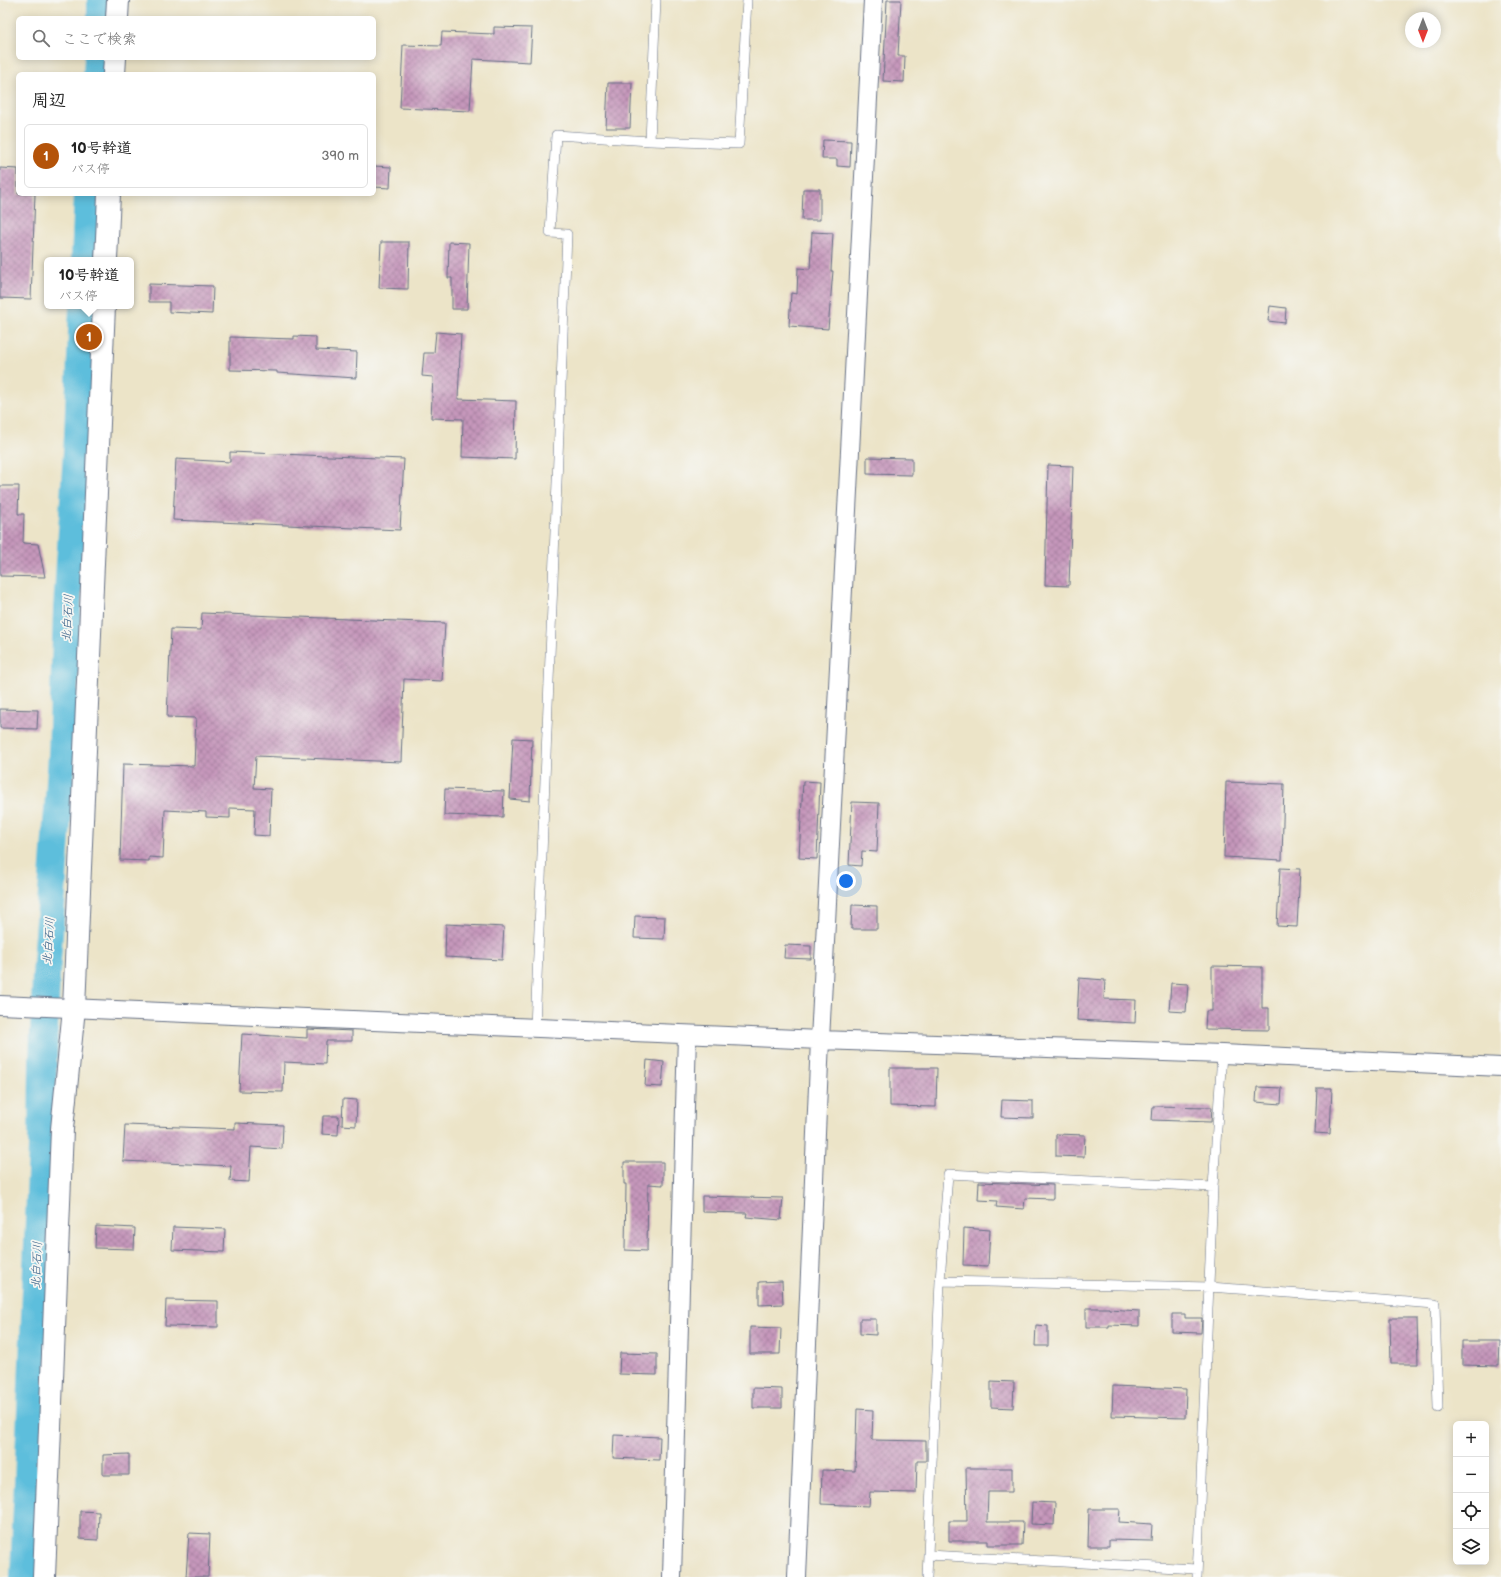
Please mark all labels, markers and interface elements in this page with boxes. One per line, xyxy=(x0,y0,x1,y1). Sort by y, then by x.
north arrow xyxy=(1405,12,1441,48)
search box xyxy=(16,16,376,60)
icon: search xyxy=(30,27,52,49)
text: ここで検索 xyxy=(62,30,137,49)
text: 周辺 xyxy=(32,91,66,111)
text: 10号幹道 xyxy=(71,139,132,158)
text: 1 xyxy=(43,148,49,164)
text: 390 m xyxy=(322,148,359,164)
text: バス停 xyxy=(71,161,110,177)
popup xyxy=(44,257,134,309)
text: 10号幹道 xyxy=(59,266,119,285)
text: バス停 xyxy=(59,288,98,304)
pin: 1 xyxy=(76,322,102,352)
water label: 北白石川 xyxy=(59,594,77,642)
your location xyxy=(836,871,856,891)
water label: 北白石川 xyxy=(40,917,58,965)
water label: 北白石川 xyxy=(29,1241,45,1289)
map controls xyxy=(1453,1421,1489,1565)
button: + xyxy=(1453,1421,1489,1457)
button: − xyxy=(1453,1457,1489,1493)
button: locate xyxy=(1453,1493,1489,1529)
button: layers xyxy=(1453,1529,1489,1565)

